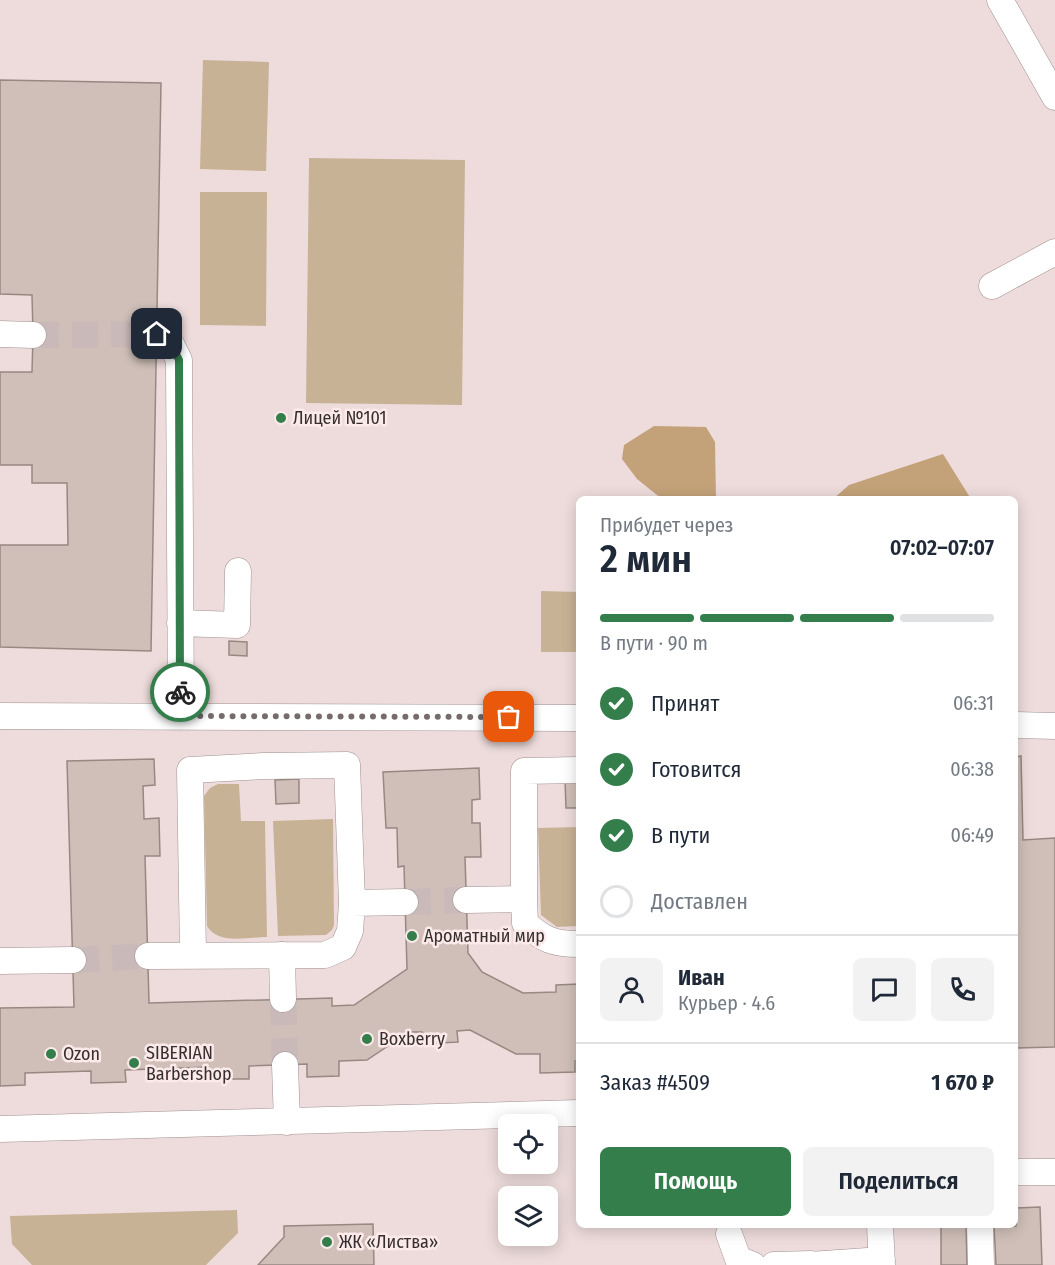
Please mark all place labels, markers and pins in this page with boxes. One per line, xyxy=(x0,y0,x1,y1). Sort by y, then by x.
pin xyxy=(131,308,182,359)
place label: Лицей №101 xyxy=(293,407,386,429)
marker: Лицей №101 xyxy=(274,411,288,425)
pin xyxy=(483,691,534,742)
place label: Ароматный мир xyxy=(424,925,545,947)
marker: Ароматный мир xyxy=(405,929,419,943)
place label: Boxberry xyxy=(379,1028,445,1050)
marker: Boxberry xyxy=(360,1032,374,1046)
place label: SIBERIAN Barbershop xyxy=(146,1042,232,1085)
place label: Ozon xyxy=(63,1043,100,1065)
marker: Ozon xyxy=(44,1047,58,1061)
marker: SIBERIAN Barbershop xyxy=(127,1056,141,1070)
place label: ЖК «Листва» xyxy=(339,1231,438,1253)
marker: ЖК «Листва» xyxy=(320,1235,334,1249)

